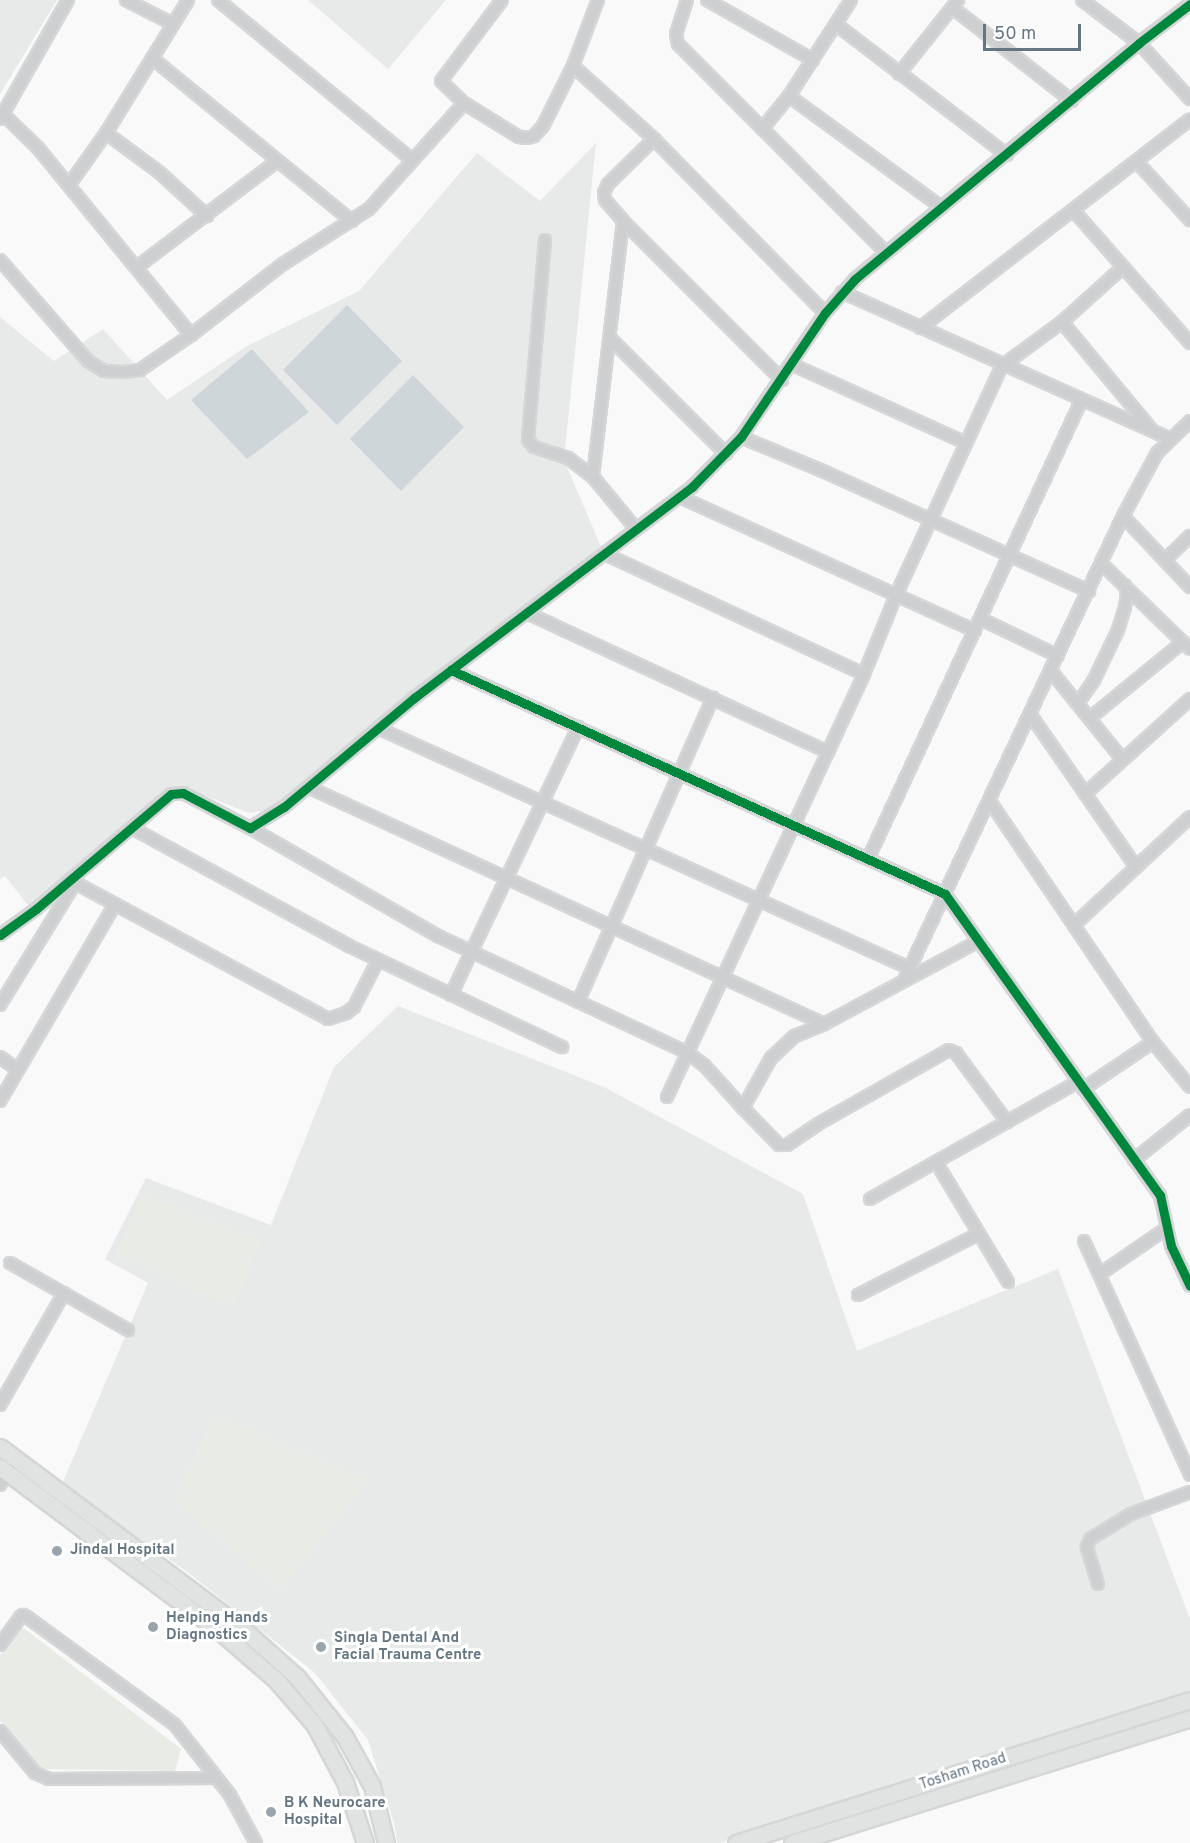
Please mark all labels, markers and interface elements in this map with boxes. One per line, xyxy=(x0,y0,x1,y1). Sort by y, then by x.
scale bar xyxy=(986,12,1084,50)
text: 50 m xyxy=(994,23,1036,46)
marker: Jindal Hospital xyxy=(48,1542,66,1560)
place label: Jindal Hospital xyxy=(70,1542,175,1560)
place label: Helping Hands Diagnostics xyxy=(166,1609,268,1644)
marker: Helping Hands Diagnostics xyxy=(144,1618,162,1636)
place label: Singla Dental And Facial Trauma Centre xyxy=(334,1629,481,1664)
marker: Singla Dental And Facial Trauma Centre xyxy=(312,1638,330,1656)
street label: Tosham Road xyxy=(917,1750,1009,1794)
place label: B K Neurocare Hospital xyxy=(284,1794,386,1829)
marker: B K Neurocare Hospital xyxy=(262,1803,280,1821)

